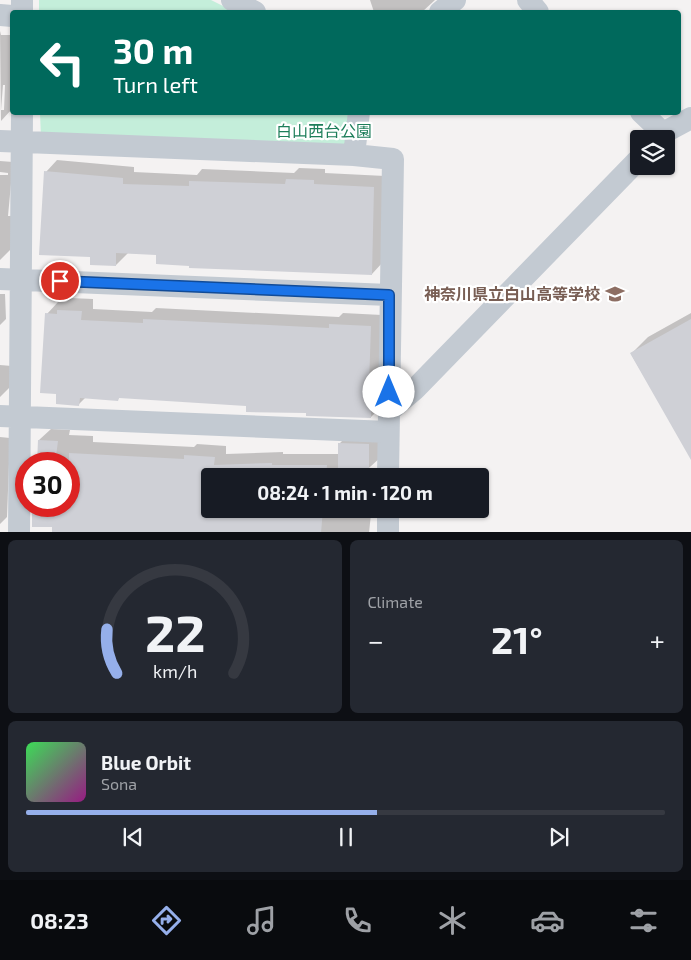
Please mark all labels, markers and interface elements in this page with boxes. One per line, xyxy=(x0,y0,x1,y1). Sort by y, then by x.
text: 30 m xyxy=(113,29,193,71)
icon: left xyxy=(30,30,95,95)
text: Turn left xyxy=(113,71,198,97)
park label: 白山西台公園 xyxy=(276,121,372,140)
map controls xyxy=(630,130,675,175)
button: layers xyxy=(630,130,675,175)
pin xyxy=(39,260,81,302)
icon: arrive xyxy=(46,267,74,295)
school or university icon: 神奈川県立白山高等学校 xyxy=(604,283,626,305)
place label: 神奈川県立白山高等学校 xyxy=(424,284,600,303)
position arrow xyxy=(362,365,414,417)
speed limit sign: 30 xyxy=(15,452,80,517)
text: 08:24 · 1 min · 120 m xyxy=(257,481,433,504)
text: Climate xyxy=(368,592,423,611)
text: 22 xyxy=(145,600,205,662)
text: 21° xyxy=(491,616,543,662)
text: − xyxy=(368,623,384,657)
text: + xyxy=(650,623,665,657)
text: km/h xyxy=(153,660,197,682)
text: Blue Orbit xyxy=(101,751,191,774)
text: Sona xyxy=(101,774,137,793)
icon: previous xyxy=(119,823,147,851)
icon: pause xyxy=(332,823,360,851)
icon: next xyxy=(545,823,573,851)
icon: directions xyxy=(149,903,184,938)
icon: music xyxy=(244,903,279,938)
icon: phone xyxy=(340,903,375,938)
icon: climate xyxy=(435,903,470,938)
icon: car xyxy=(530,903,565,938)
icon: filters xyxy=(626,903,661,938)
text: 08:23 xyxy=(30,907,89,933)

